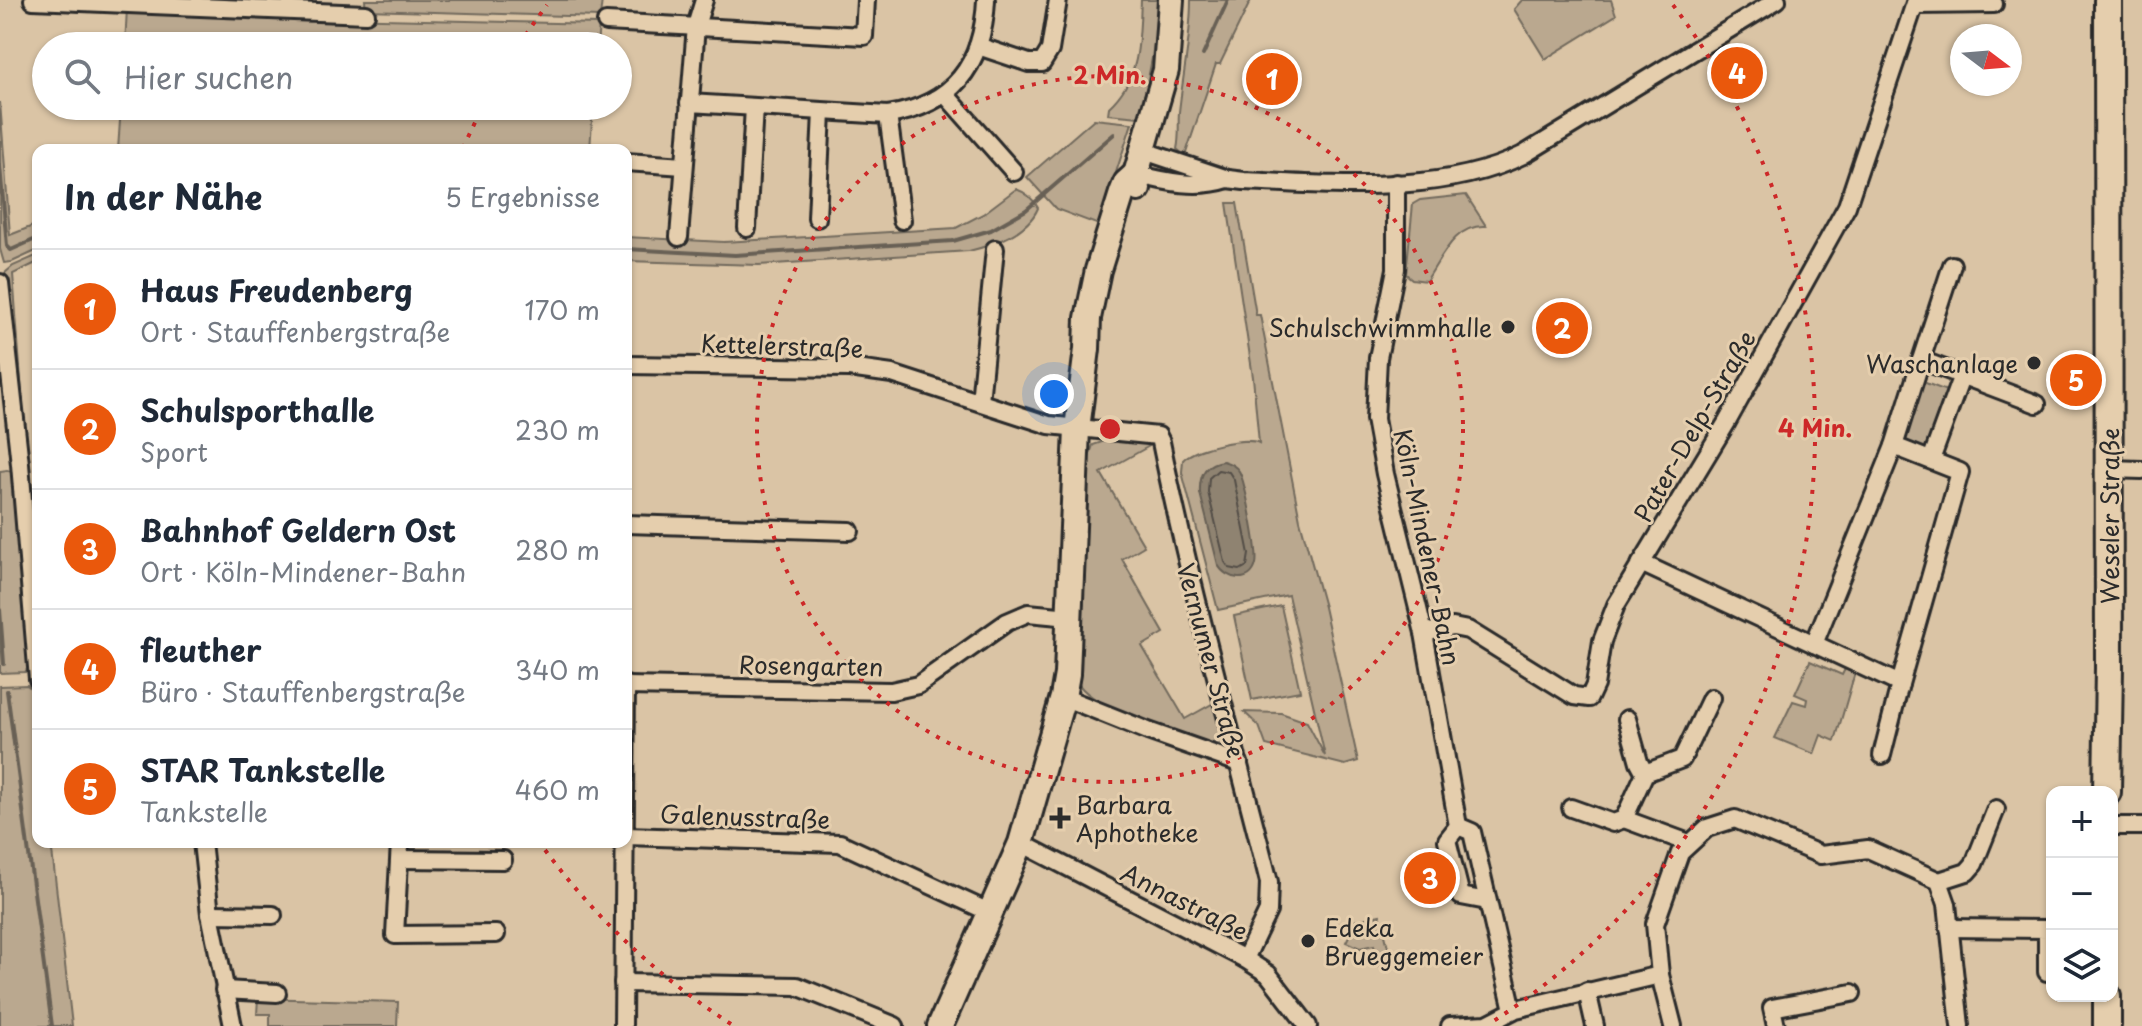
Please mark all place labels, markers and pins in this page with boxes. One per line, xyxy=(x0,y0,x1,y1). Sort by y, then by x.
pin: 4 xyxy=(1711,43,1763,103)
pin: 1 xyxy=(1246,49,1298,109)
pin: 2 xyxy=(1536,298,1588,358)
place label: Schulschwimmhalle xyxy=(1268,309,1492,345)
marker: Schulschwimmhalle xyxy=(1499,318,1517,336)
place label: Waschanlage xyxy=(1866,345,2018,381)
pin: 5 xyxy=(2050,350,2102,410)
marker: Waschanlage xyxy=(2025,354,2043,372)
centre of rings xyxy=(1096,415,1124,443)
place label: Barbara Aphotheke xyxy=(1076,786,1199,850)
marker: Barbara Aphotheke xyxy=(1051,809,1069,827)
pin: 3 xyxy=(1404,848,1456,908)
place label: Edeka Brueggemeier xyxy=(1324,909,1483,973)
marker: Edeka Brueggemeier xyxy=(1299,932,1317,950)

